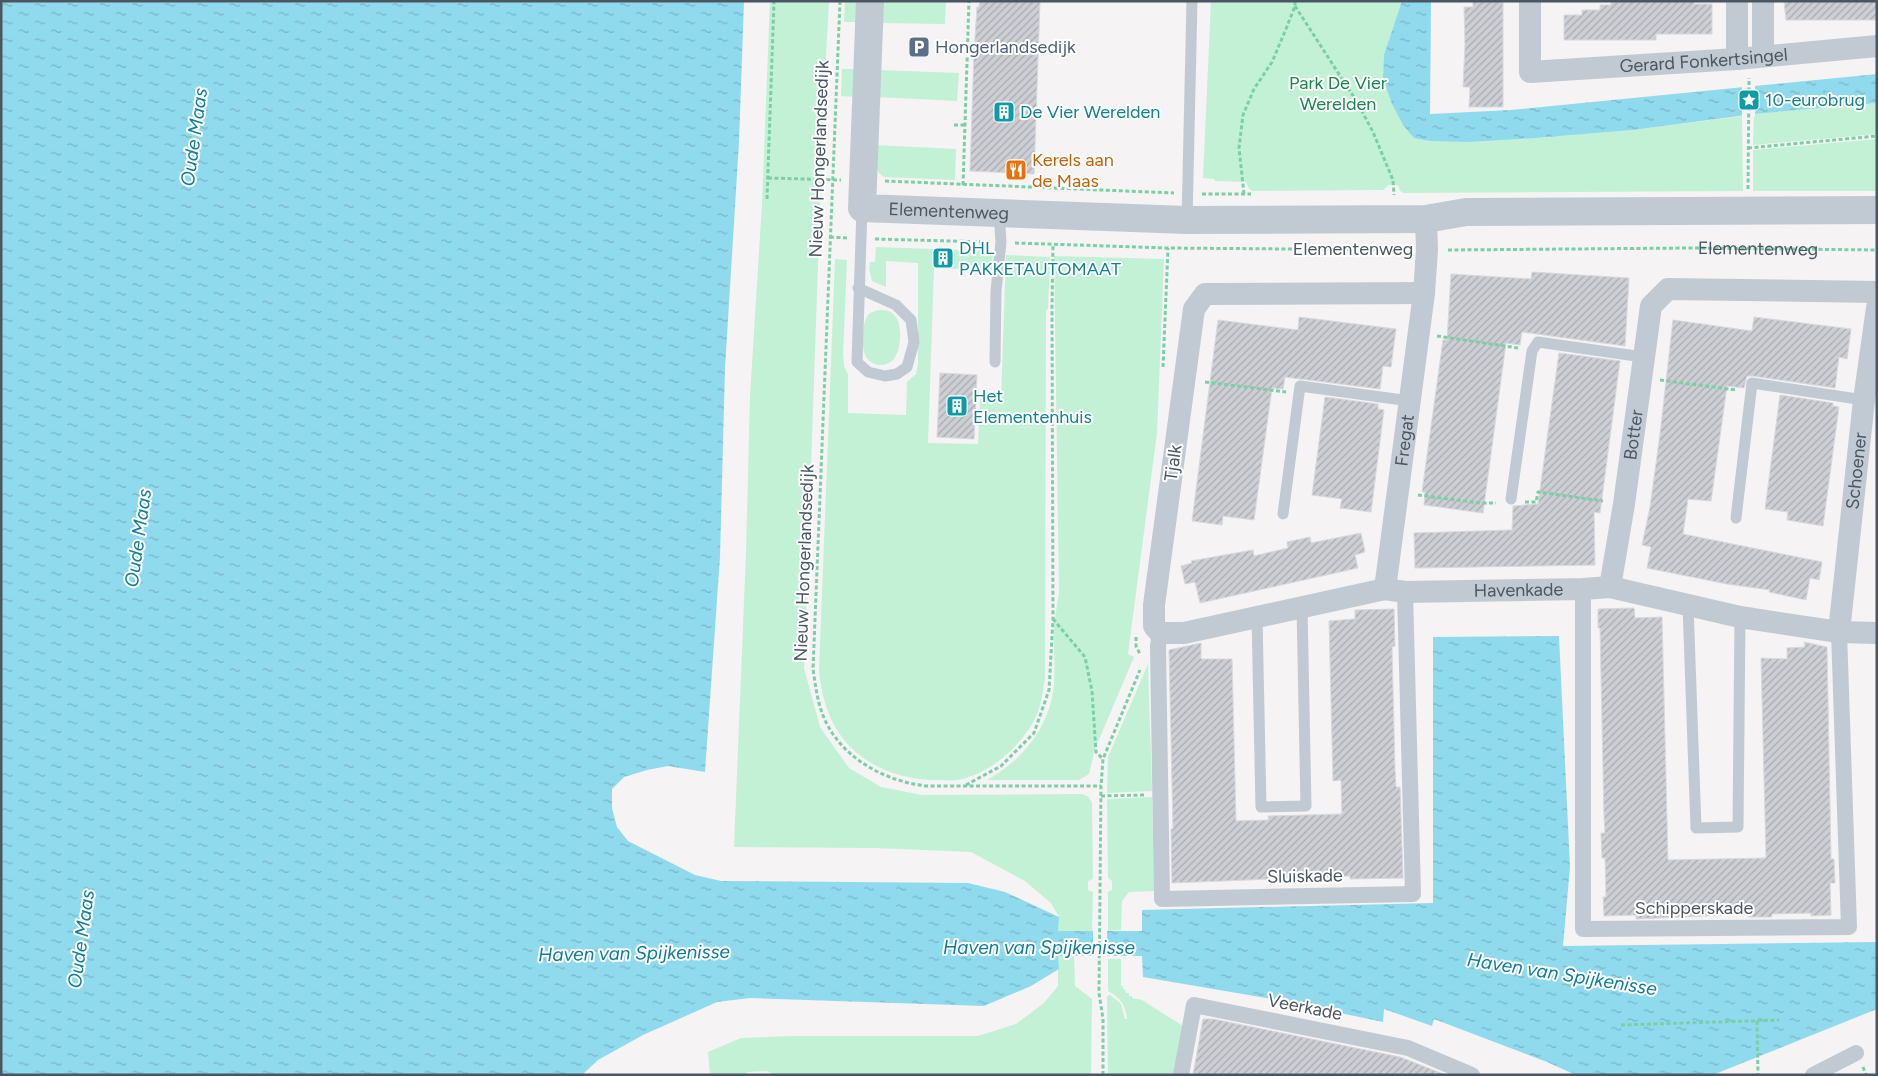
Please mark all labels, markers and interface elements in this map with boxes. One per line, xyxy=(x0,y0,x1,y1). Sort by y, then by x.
parking icon: Hongerlandsedijk xyxy=(907,35,931,59)
place label: Hongerlandsedijk xyxy=(935,36,1076,58)
street label: Gerard Fonkertsingel xyxy=(1619,43,1789,77)
street label: Nieuw Hongerlandsedijk xyxy=(805,60,833,258)
park label: Park De Vier Werelden xyxy=(1289,72,1387,115)
water label: Oude Maas xyxy=(176,86,212,188)
place icon: 10-eurobrug xyxy=(1737,88,1761,112)
place label: 10-eurobrug xyxy=(1765,89,1865,111)
building icon: De Vier Werelden xyxy=(992,100,1016,124)
place label: De Vier Werelden xyxy=(1020,101,1160,123)
place label: Kerels aan de Maas xyxy=(1032,149,1114,192)
restaurant icon: Kerels aan de Maas xyxy=(1004,158,1028,182)
street label: Elementenweg xyxy=(888,198,1009,224)
place label: DHL PAKKETAUTOMAAT xyxy=(959,237,1121,280)
street label: Elementenweg xyxy=(1698,237,1818,260)
street label: Elementenweg xyxy=(1293,238,1413,260)
building icon: DHL PAKKETAUTOMAAT xyxy=(931,246,955,270)
place label: Het Elementenhuis xyxy=(973,385,1092,428)
building icon: Het Elementenhuis xyxy=(945,394,969,418)
street label: Botter xyxy=(1619,408,1648,462)
street label: Fregat xyxy=(1390,413,1419,468)
street label: Schoener xyxy=(1841,431,1871,510)
street label: Tjalk xyxy=(1160,443,1186,483)
street label: Nieuw Hongerlandsedijk xyxy=(790,464,818,662)
water label: Oude Maas xyxy=(120,487,156,589)
street label: Havenkade xyxy=(1473,578,1564,602)
street label: Sluiskade xyxy=(1267,864,1343,888)
water label: Oude Maas xyxy=(63,888,99,990)
street label: Schipperskade xyxy=(1635,897,1754,919)
water label: Haven van Spijkenisse xyxy=(943,936,1136,959)
water label: Haven van Spijkenisse xyxy=(538,940,731,966)
water label: Haven van Spijkenisse xyxy=(1465,948,1659,1000)
street label: Veerkade xyxy=(1266,989,1344,1025)

